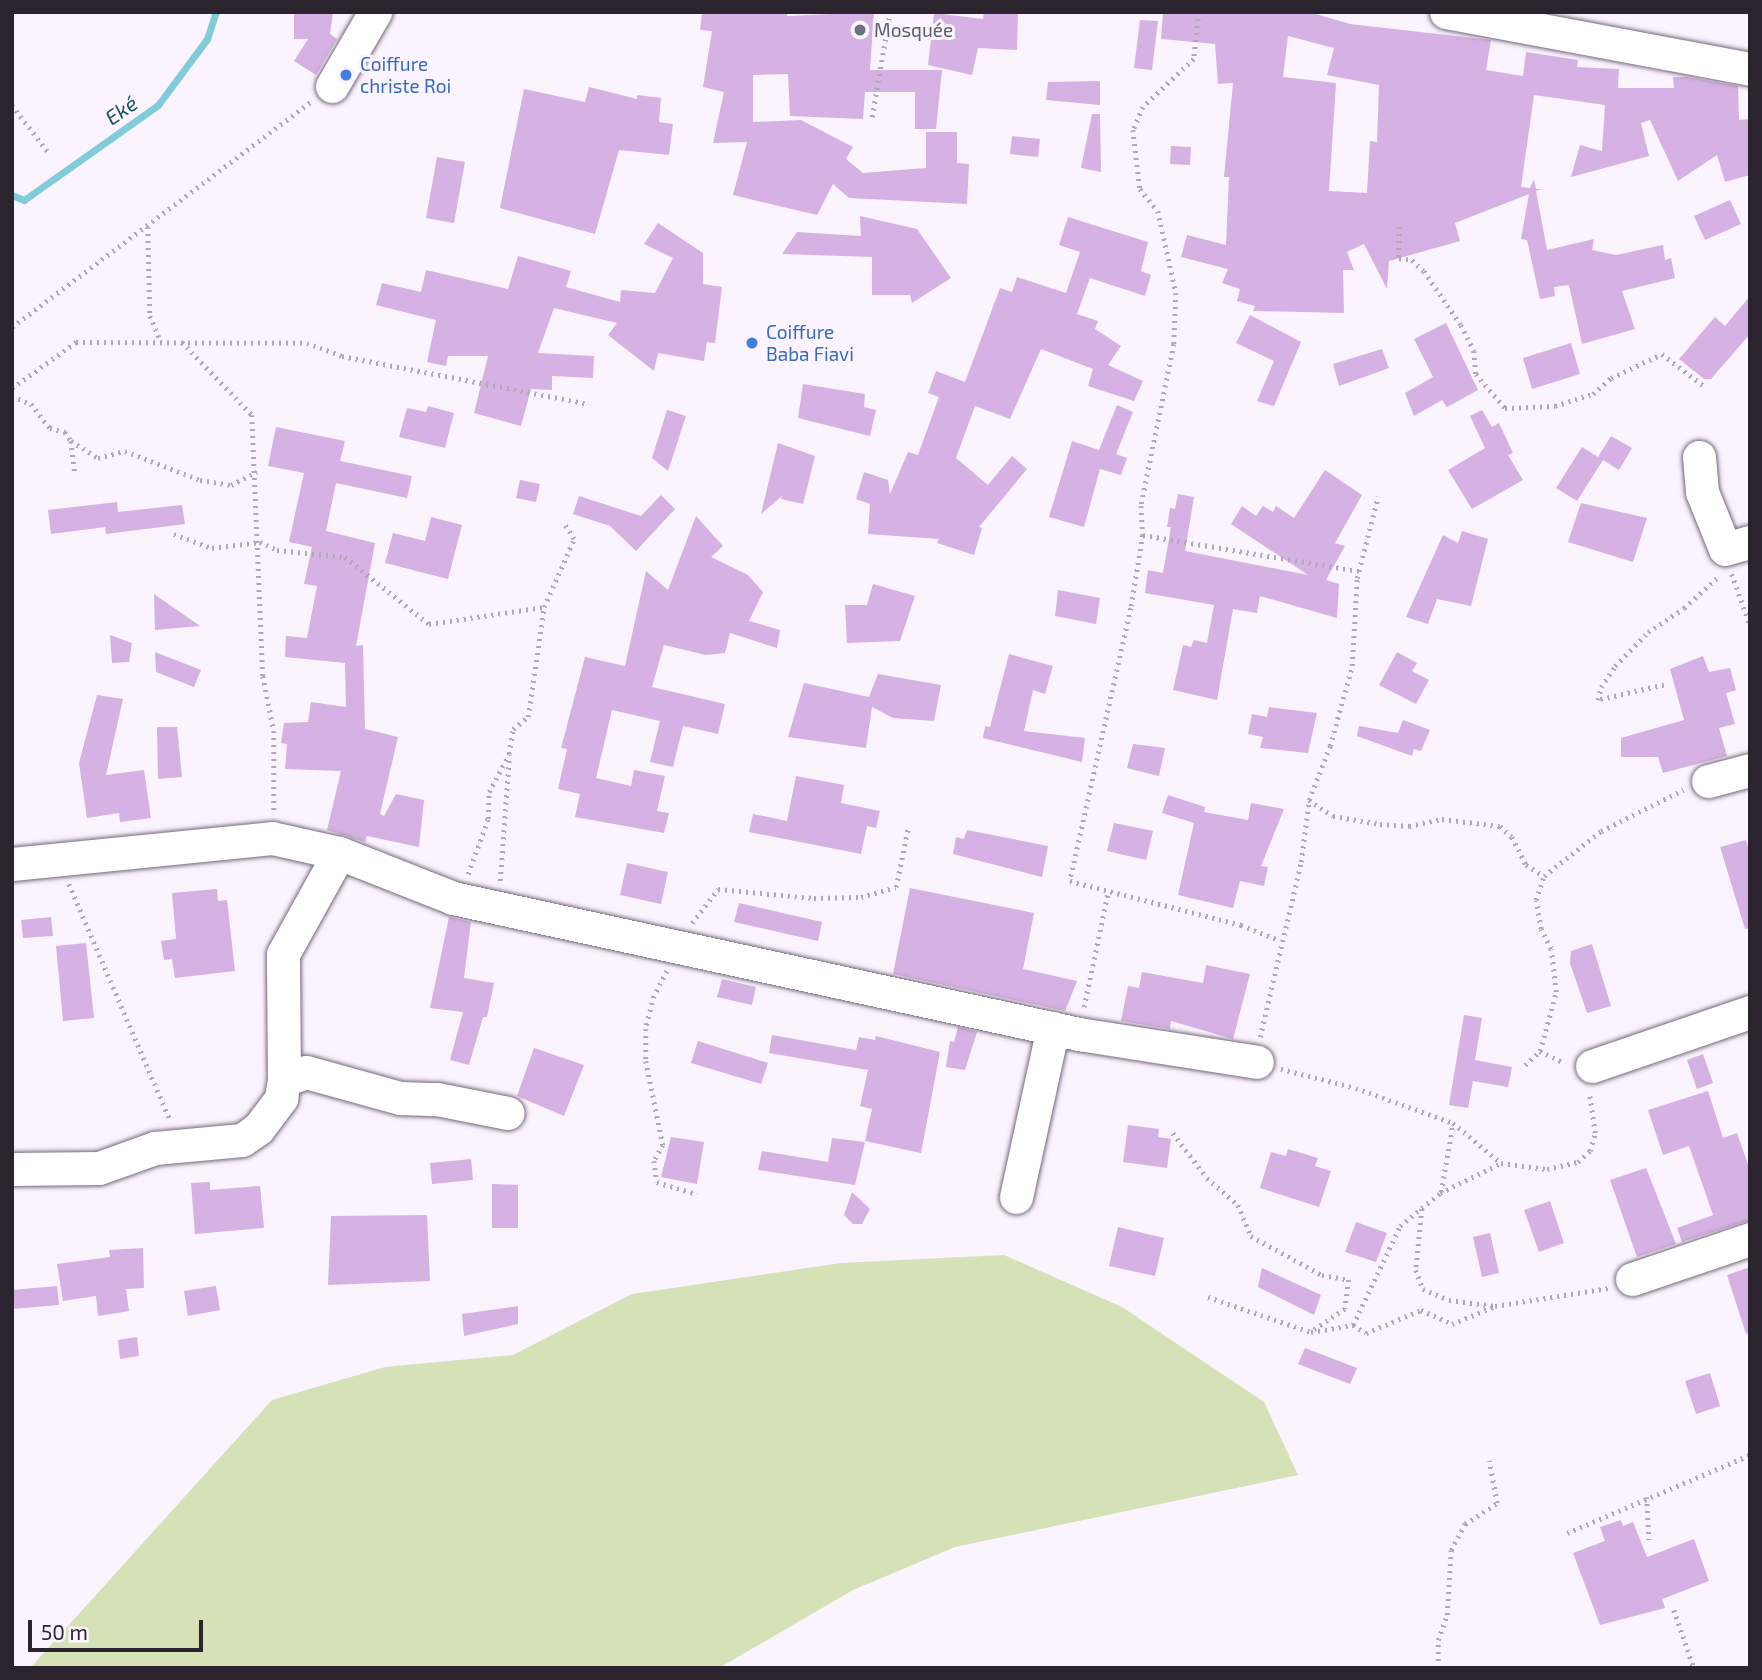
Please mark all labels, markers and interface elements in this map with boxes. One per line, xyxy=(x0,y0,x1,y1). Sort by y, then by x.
place label: Mosquée xyxy=(874,19,953,41)
marker: Mosquée xyxy=(852,22,868,38)
place label: Coiffure christe Roi xyxy=(360,53,451,97)
marker: Coiffure christe Roi xyxy=(338,67,354,83)
water label: Eké xyxy=(100,90,142,130)
place label: Coiffure Baba Fiavi xyxy=(766,321,854,365)
marker: Coiffure Baba Fiavi xyxy=(744,335,760,351)
scale bar xyxy=(32,1606,206,1650)
text: 50 m xyxy=(41,1619,88,1644)

